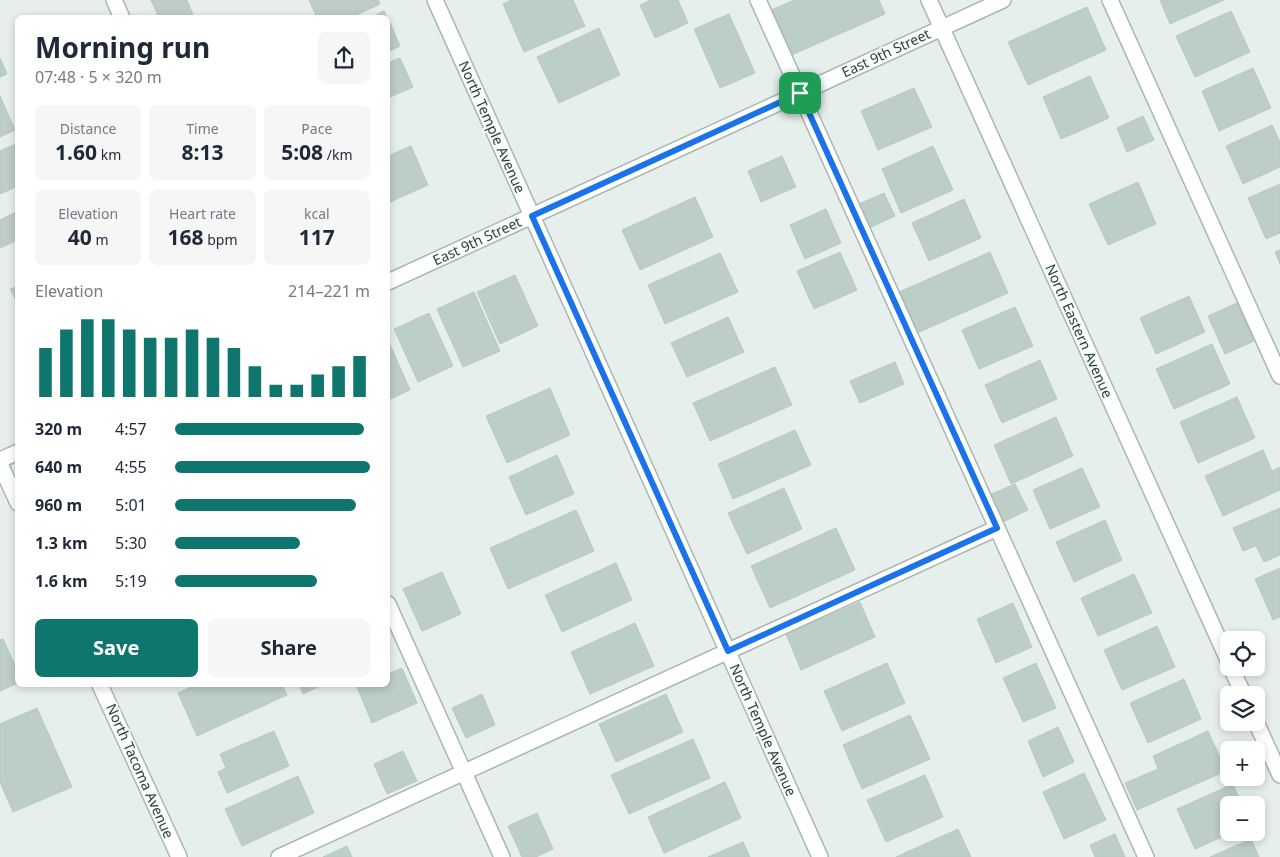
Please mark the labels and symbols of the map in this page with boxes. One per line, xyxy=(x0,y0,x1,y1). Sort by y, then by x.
street label: East 9th Street xyxy=(839,24,933,81)
street label: North Temple Avenue xyxy=(455,58,530,196)
pin xyxy=(779,72,821,114)
street label: East 9th Street xyxy=(430,212,524,269)
street label: North Eastern Avenue xyxy=(1041,261,1118,401)
street label: North Temple Avenue xyxy=(726,661,801,799)
street label: North Tacoma Avenue xyxy=(102,700,179,841)

